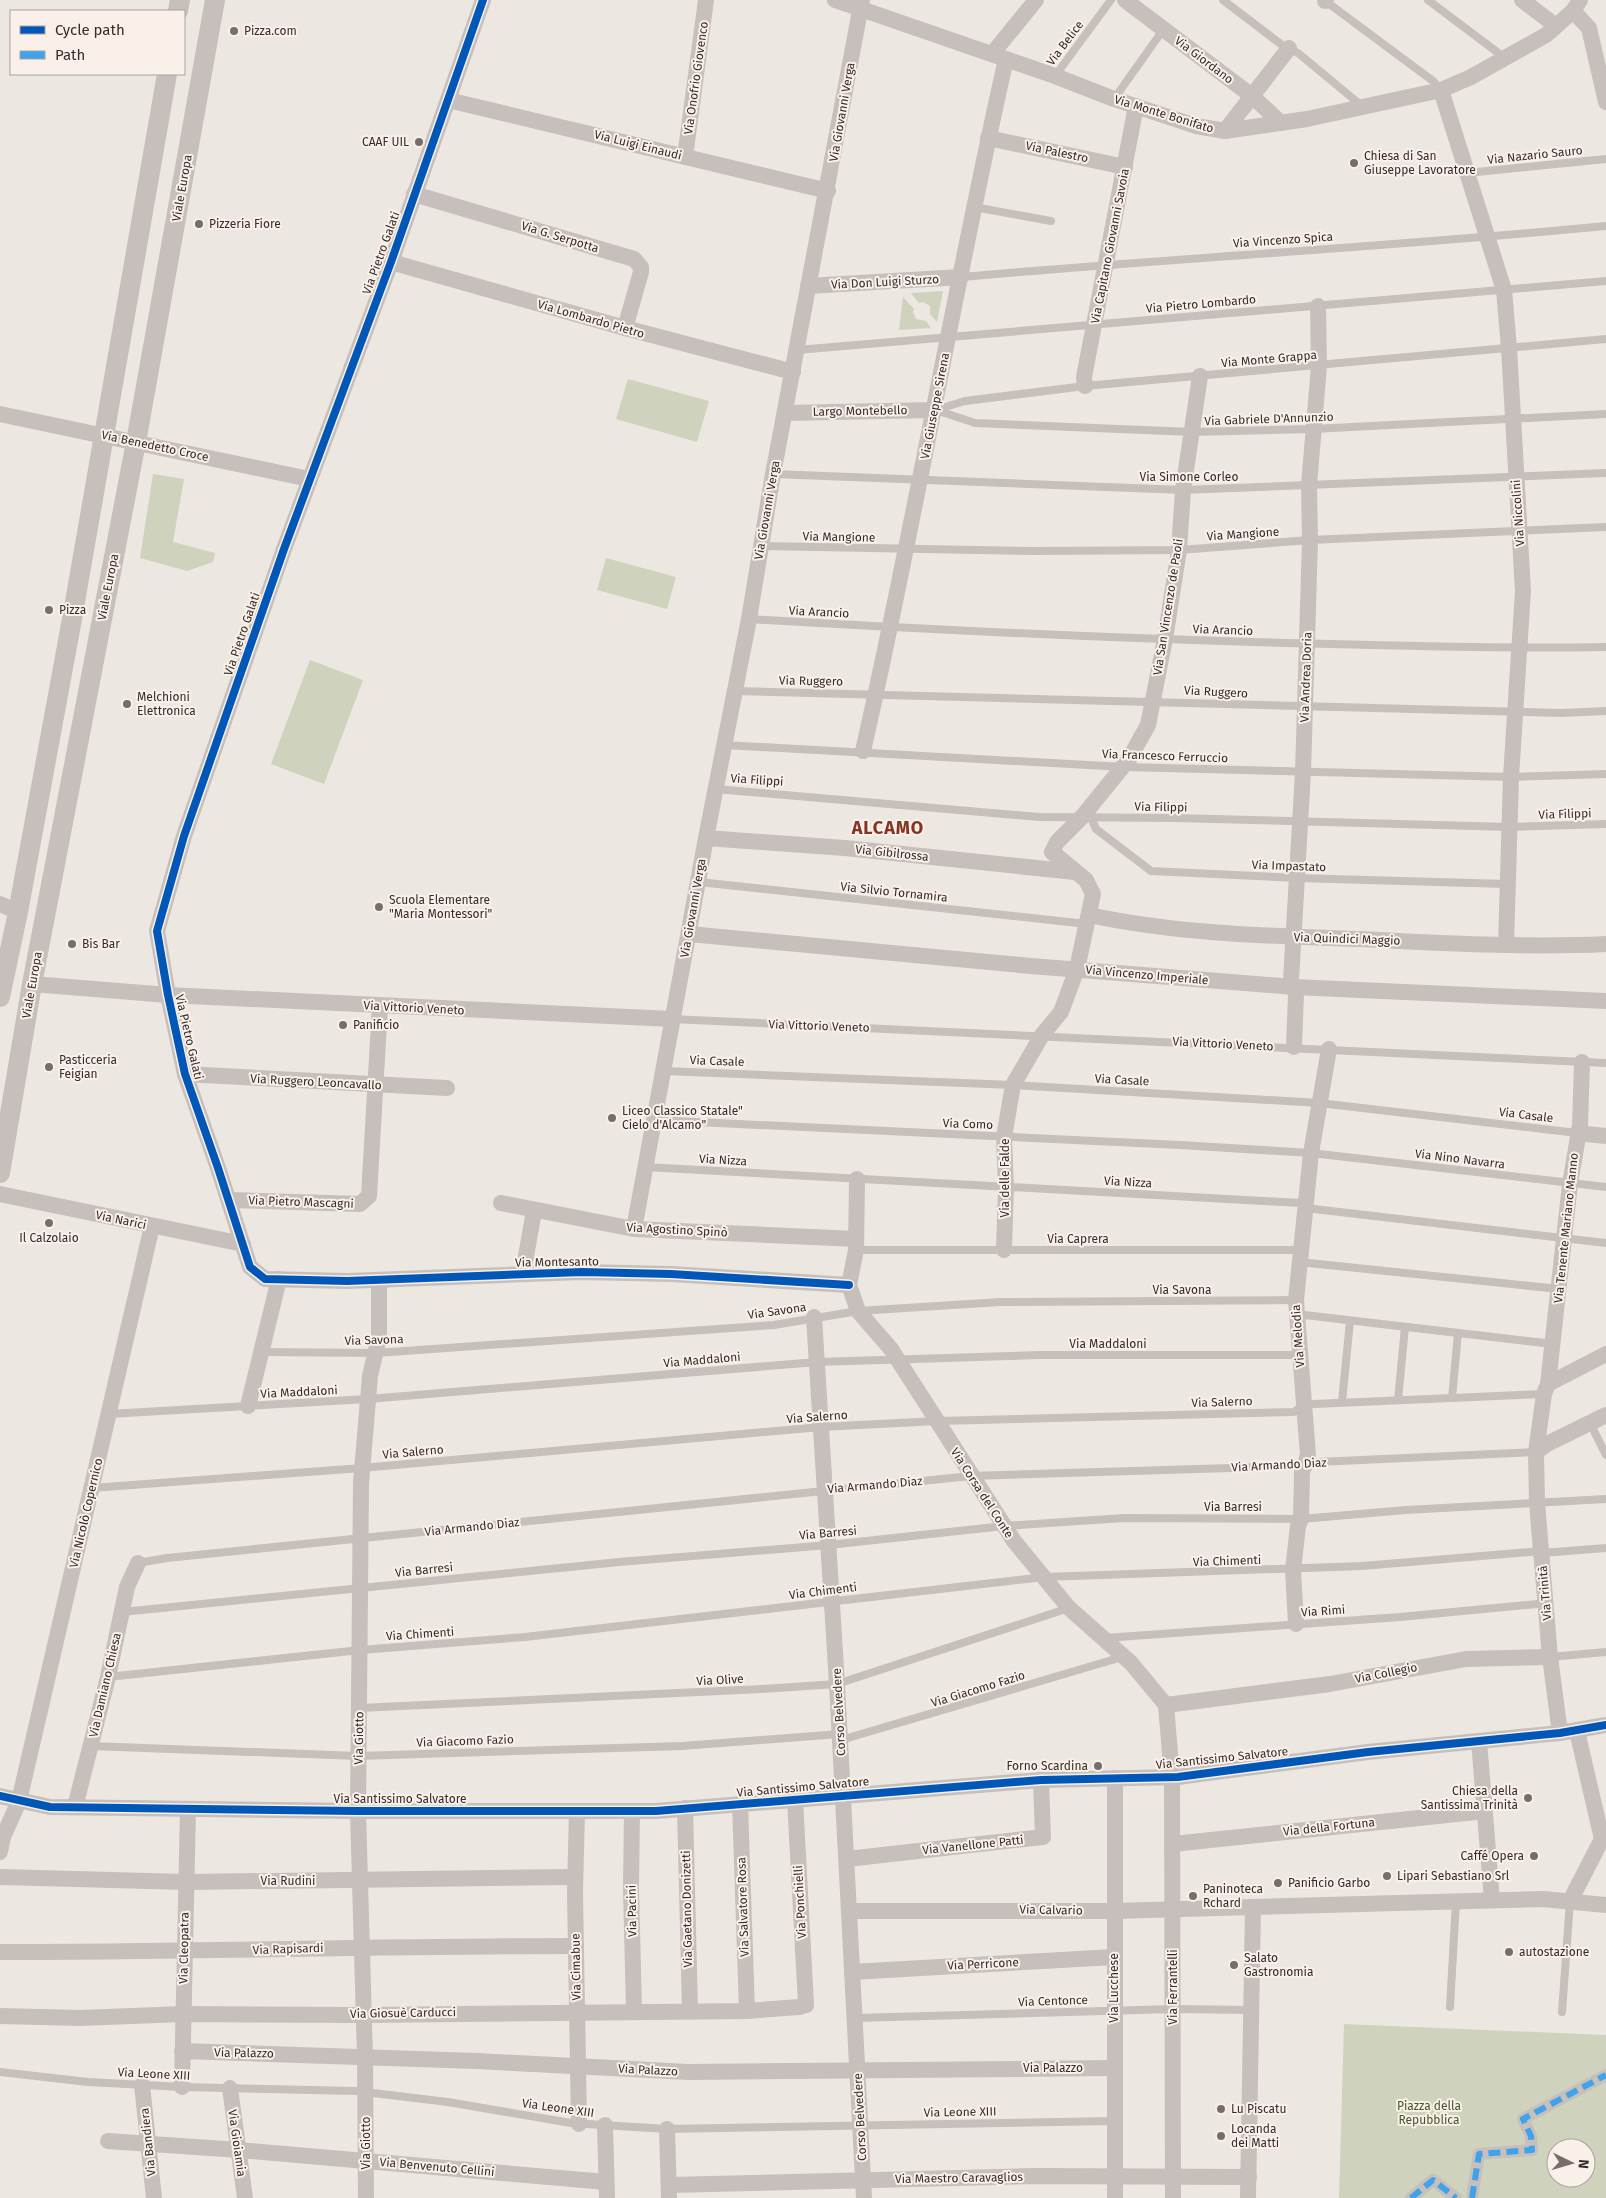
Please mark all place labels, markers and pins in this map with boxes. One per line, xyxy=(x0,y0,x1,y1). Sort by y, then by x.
place label: Pizza.com xyxy=(244,24,297,38)
marker: Pizza.com xyxy=(228,25,240,37)
place label: CAAF UIL xyxy=(362,135,409,149)
marker: CAAF UIL xyxy=(413,136,425,148)
place label: Chiesa di San Giuseppe Lavoratore xyxy=(1364,149,1476,177)
marker: Chiesa di San Giuseppe Lavoratore xyxy=(1348,157,1360,169)
place label: Pizzeria Fiore xyxy=(209,217,281,231)
marker: Pizzeria Fiore xyxy=(193,218,205,230)
place label: Pizza xyxy=(59,603,86,617)
marker: Pizza xyxy=(43,604,55,616)
place label: Melchioni Elettronica xyxy=(137,690,196,718)
marker: Melchioni Elettronica xyxy=(121,698,133,710)
place label: Scuola Elementare "Maria Montessori" xyxy=(389,893,493,921)
marker: Scuola Elementare "Maria Montessori" xyxy=(373,901,385,913)
place label: Bis Bar xyxy=(82,937,120,951)
marker: Bis Bar xyxy=(66,938,78,950)
place label: Panificio xyxy=(353,1018,399,1032)
marker: Panificio xyxy=(337,1019,349,1031)
place label: Pasticceria Feigian xyxy=(59,1053,117,1081)
marker: Pasticceria Feigian xyxy=(43,1061,55,1073)
place label: Liceo Classico Statale" Cielo d'Alcamo" xyxy=(622,1104,743,1132)
marker: Liceo Classico Statale" Cielo d'Alcamo" xyxy=(606,1112,618,1124)
marker: Il Calzolaio xyxy=(43,1217,55,1229)
place label: Il Calzolaio xyxy=(19,1231,79,1245)
place label: Forno Scardina xyxy=(1007,1759,1088,1773)
marker: Forno Scardina xyxy=(1092,1760,1104,1772)
place label: Chiesa della Santissima Trinità xyxy=(1421,1784,1518,1812)
marker: Chiesa della Santissima Trinità xyxy=(1522,1792,1534,1804)
place label: Caffé Opera xyxy=(1461,1849,1524,1863)
marker: Caffé Opera xyxy=(1528,1850,1540,1862)
place label: Lipari Sebastiano Srl xyxy=(1397,1869,1510,1883)
marker: Lipari Sebastiano Srl xyxy=(1381,1870,1393,1882)
place label: Panificio Garbo xyxy=(1288,1876,1370,1890)
marker: Panificio Garbo xyxy=(1272,1877,1284,1889)
place label: Paninoteca Rchard xyxy=(1203,1882,1263,1910)
marker: Paninoteca Rchard xyxy=(1187,1890,1199,1902)
place label: autostazione xyxy=(1519,1945,1589,1959)
marker: autostazione xyxy=(1503,1946,1515,1958)
place label: Salato Gastronomia xyxy=(1244,1951,1313,1979)
marker: Salato Gastronomia xyxy=(1228,1959,1240,1971)
place label: Lu Piscatu xyxy=(1231,2102,1286,2116)
marker: Lu Piscatu xyxy=(1215,2103,1227,2115)
place label: Locanda dei Matti xyxy=(1231,2122,1279,2150)
marker: Locanda dei Matti xyxy=(1215,2130,1227,2142)

